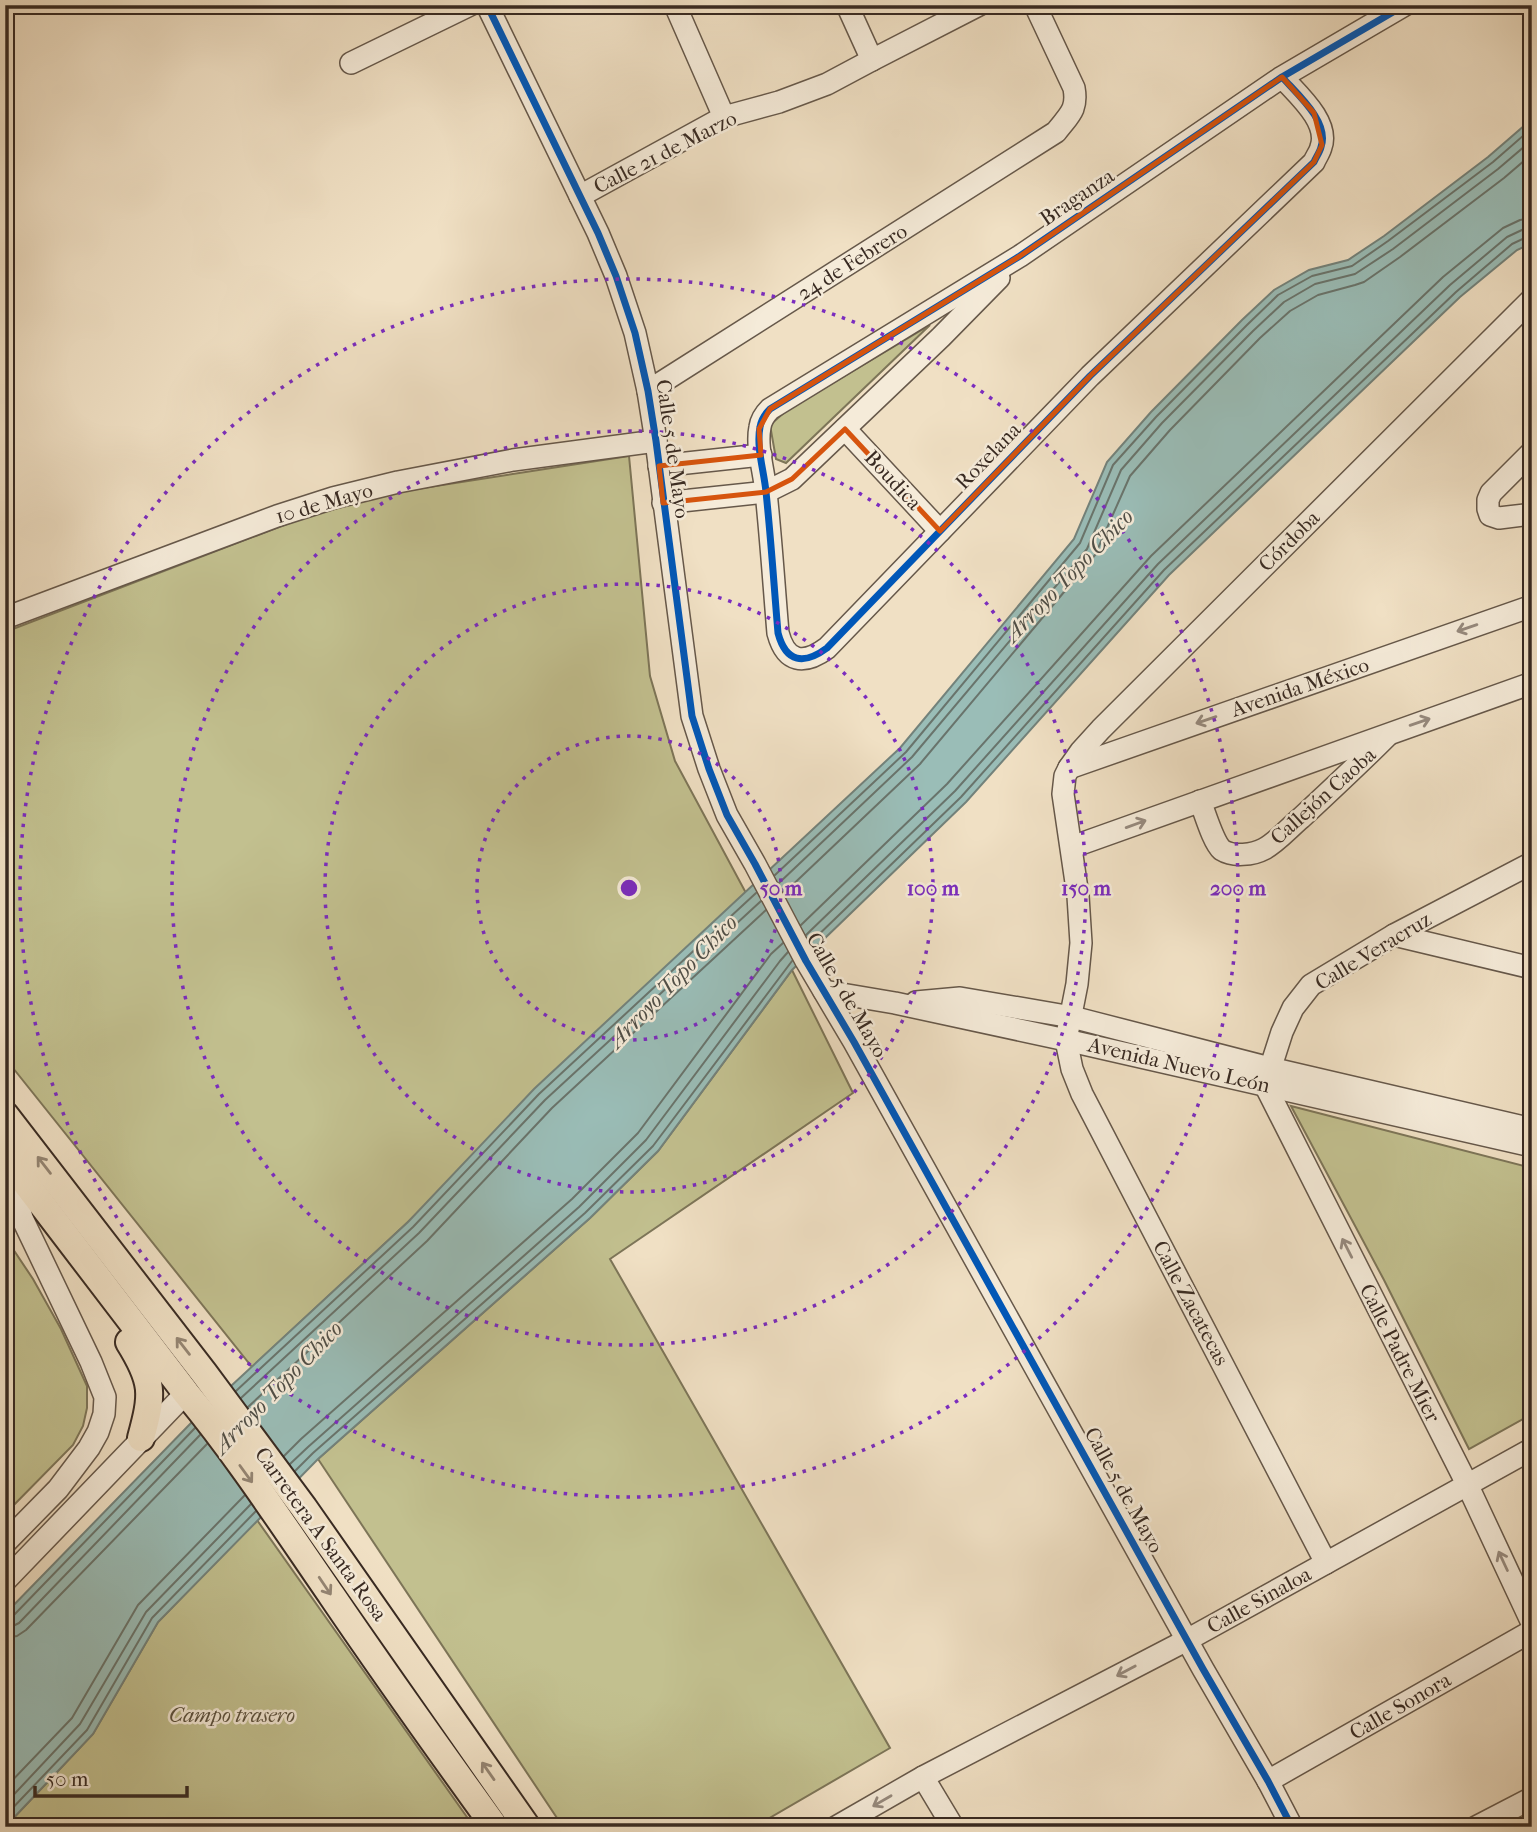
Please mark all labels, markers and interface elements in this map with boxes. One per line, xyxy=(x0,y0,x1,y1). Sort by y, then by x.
street label: Calle 21 de Marzo xyxy=(590,106,740,198)
street label: Braganza xyxy=(1035,163,1119,231)
street label: 24 de Febrero xyxy=(793,219,911,305)
street label: Calle 5 de Mayo xyxy=(651,378,695,520)
street label: Roxelana xyxy=(950,417,1026,494)
street label: Boudica xyxy=(860,445,927,515)
street label: 10 de Mayo xyxy=(273,478,375,528)
water label: Arroyo Topo Chico xyxy=(997,503,1139,649)
street label: Córdoba xyxy=(1254,505,1325,576)
one-way arrow xyxy=(1457,623,1479,635)
street label: Avenida México xyxy=(1227,652,1372,722)
one-way arrow xyxy=(1196,715,1218,727)
one-way arrow xyxy=(1408,715,1430,727)
street label: Callejón Caoba xyxy=(1265,742,1381,850)
one-way arrow xyxy=(1125,817,1147,829)
centre of rings xyxy=(617,876,641,900)
text: 50 m xyxy=(760,876,803,900)
text: 100 m xyxy=(907,876,960,900)
text: 150 m xyxy=(1061,876,1112,900)
text: 200 m xyxy=(1210,876,1267,900)
street label: Calle Veracruz xyxy=(1311,907,1435,995)
water label: Arroyo Topo Chico xyxy=(601,909,743,1055)
street label: Calle 5 de Mayo xyxy=(802,928,892,1062)
street label: Avenida Nuevo León xyxy=(1085,1032,1272,1098)
one-way arrow xyxy=(37,1157,52,1175)
street label: Calle Zacatecas xyxy=(1148,1237,1234,1370)
one-way arrow xyxy=(1340,1238,1354,1259)
street label: Calle Padre Mier xyxy=(1355,1280,1445,1426)
water label: Arroyo Topo Chico xyxy=(206,1315,348,1461)
one-way arrow xyxy=(175,1337,190,1356)
street label: Calle 5 de Mayo xyxy=(1080,1423,1168,1557)
street label: Carretera A Santa Rosa xyxy=(250,1443,392,1626)
one-way arrow xyxy=(239,1464,253,1483)
one-way arrow xyxy=(1495,1551,1509,1572)
street label: Calle Sinaloa xyxy=(1203,1561,1315,1638)
one-way arrow xyxy=(318,1576,332,1595)
one-way arrow xyxy=(1116,1664,1137,1678)
street label: Calle Sonora xyxy=(1345,1667,1455,1745)
park label: Campo trasero xyxy=(169,1703,295,1727)
scale bar xyxy=(35,1755,187,1799)
one-way arrow xyxy=(481,1762,495,1781)
text: 50 m xyxy=(46,1767,89,1791)
one-way arrow xyxy=(873,1794,893,1808)

